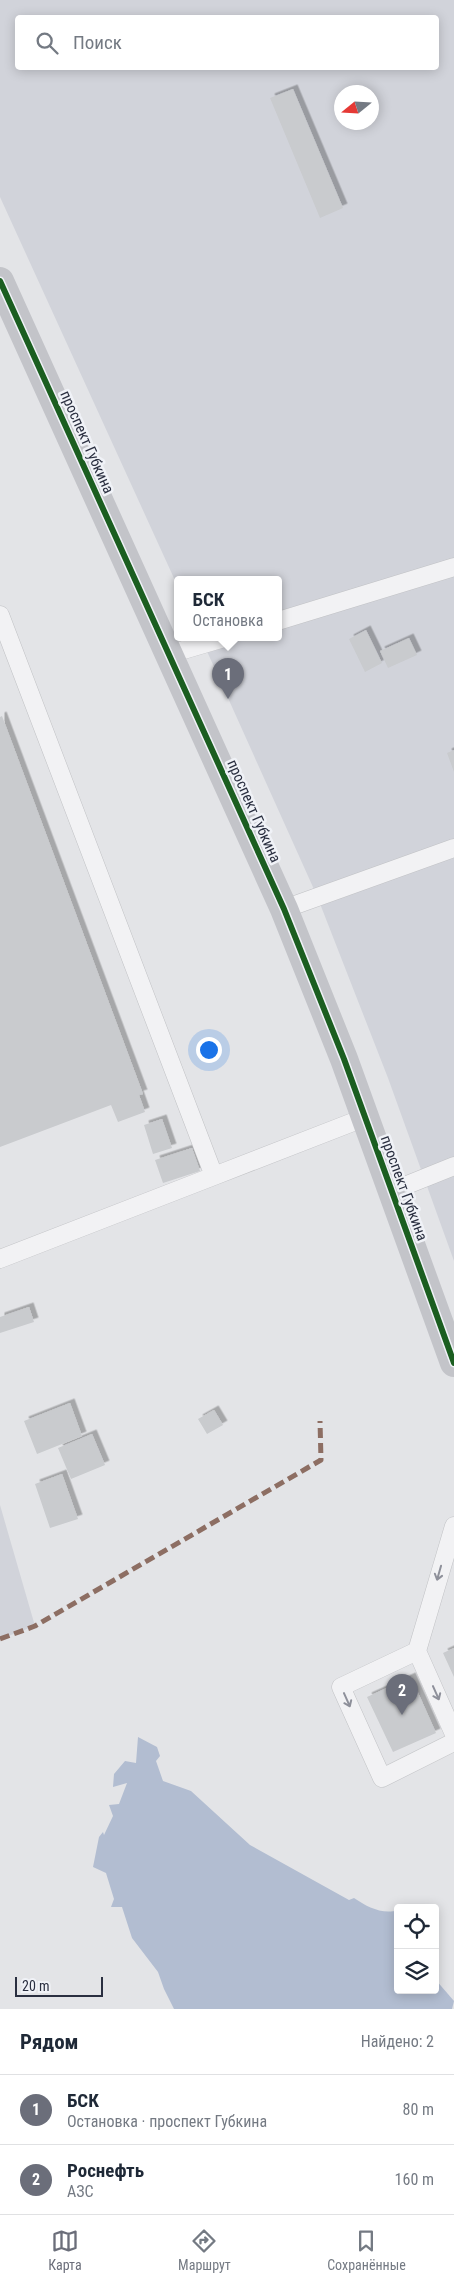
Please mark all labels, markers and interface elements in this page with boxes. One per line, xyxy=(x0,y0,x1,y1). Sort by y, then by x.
search box xyxy=(15,15,439,70)
icon: search xyxy=(33,29,61,57)
text: Поиск xyxy=(73,31,122,54)
north arrow xyxy=(334,85,379,130)
street label: проспект Губкина xyxy=(56,388,118,496)
popup xyxy=(174,576,282,641)
text: БСК xyxy=(193,588,224,611)
text: Остановка xyxy=(193,611,263,630)
pin: 1 xyxy=(212,658,244,699)
street label: проспект Губкина xyxy=(223,757,285,865)
your location xyxy=(196,1037,222,1063)
street label: проспект Губкина xyxy=(377,1133,431,1243)
one-way arrow xyxy=(434,1564,444,1580)
pin: 2 xyxy=(386,1674,418,1715)
one-way arrow xyxy=(431,1685,441,1700)
one-way arrow xyxy=(342,1692,352,1707)
map controls xyxy=(394,1904,439,1994)
button: locate xyxy=(394,1904,439,1949)
button: layers xyxy=(394,1949,439,1994)
scale bar xyxy=(15,1974,102,1997)
text: 20 m xyxy=(22,1978,50,1994)
text: Рядом xyxy=(20,2030,79,2054)
text: Найдено: 2 xyxy=(361,2032,434,2051)
text: БСК xyxy=(67,2089,99,2112)
text: 1 xyxy=(32,2100,40,2119)
text: 80 m xyxy=(402,2100,434,2119)
text: Остановка · проспект Губкина xyxy=(67,2112,267,2131)
text: Роснефть xyxy=(67,2159,144,2182)
text: 2 xyxy=(32,2170,40,2189)
text: 160 m xyxy=(395,2170,434,2189)
text: АЗС xyxy=(67,2182,94,2201)
tab: Карта xyxy=(48,2227,82,2273)
tab: Маршрут xyxy=(178,2227,231,2273)
tab: Сохранённые xyxy=(327,2227,406,2273)

